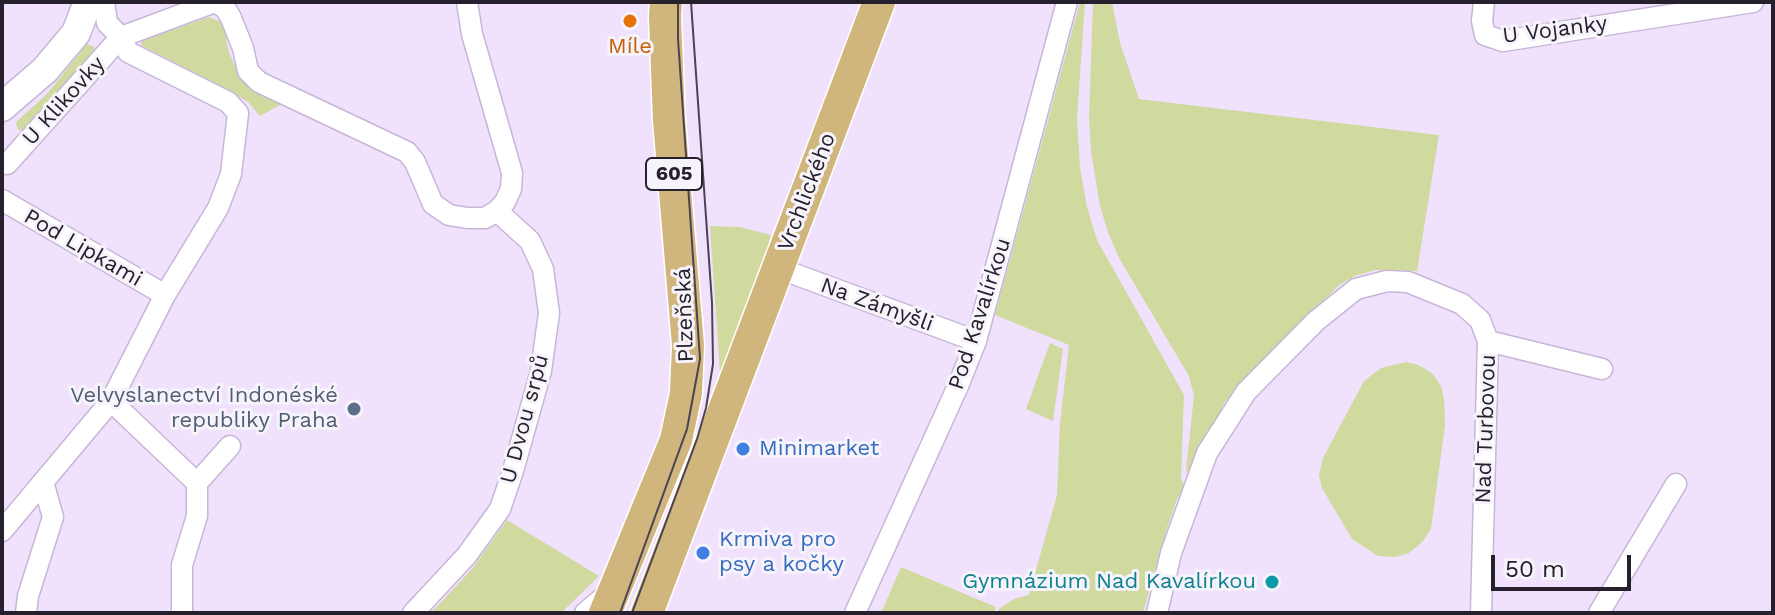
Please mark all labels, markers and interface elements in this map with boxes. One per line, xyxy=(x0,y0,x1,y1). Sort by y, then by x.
street label: U Vojanky xyxy=(1501,10,1609,50)
marker: Míle xyxy=(621,12,639,30)
place label: Míle xyxy=(608,34,652,60)
street label: U Klikovky xyxy=(17,51,111,151)
street label: Vrchlického xyxy=(772,129,842,255)
road number: 605 xyxy=(646,158,702,190)
street label: Pod Lipkami xyxy=(19,204,147,292)
street label: Pod Kavalírkou xyxy=(943,235,1017,393)
street label: Plzeňská xyxy=(670,267,700,363)
street label: Na Zámyšli xyxy=(817,272,937,338)
street label: U Dvou srpů xyxy=(495,352,555,486)
street label: Nad Turbovou xyxy=(1470,354,1502,504)
place label: Velvyslanectví Indonéské republiky Praha xyxy=(70,383,338,434)
marker: Velvyslanectví Indonéské republiky Praha xyxy=(345,400,363,418)
place label: Minimarket xyxy=(759,436,879,462)
marker: Minimarket xyxy=(734,440,752,458)
place label: Krmiva pro psy a kočky xyxy=(719,527,844,578)
scale bar xyxy=(1495,539,1635,589)
marker: Krmiva pro psy a kočky xyxy=(694,544,712,562)
text: 50 m xyxy=(1505,555,1565,583)
place label: Gymnázium Nad Kavalírkou xyxy=(962,569,1256,595)
marker: Gymnázium Nad Kavalírkou xyxy=(1263,573,1281,591)

